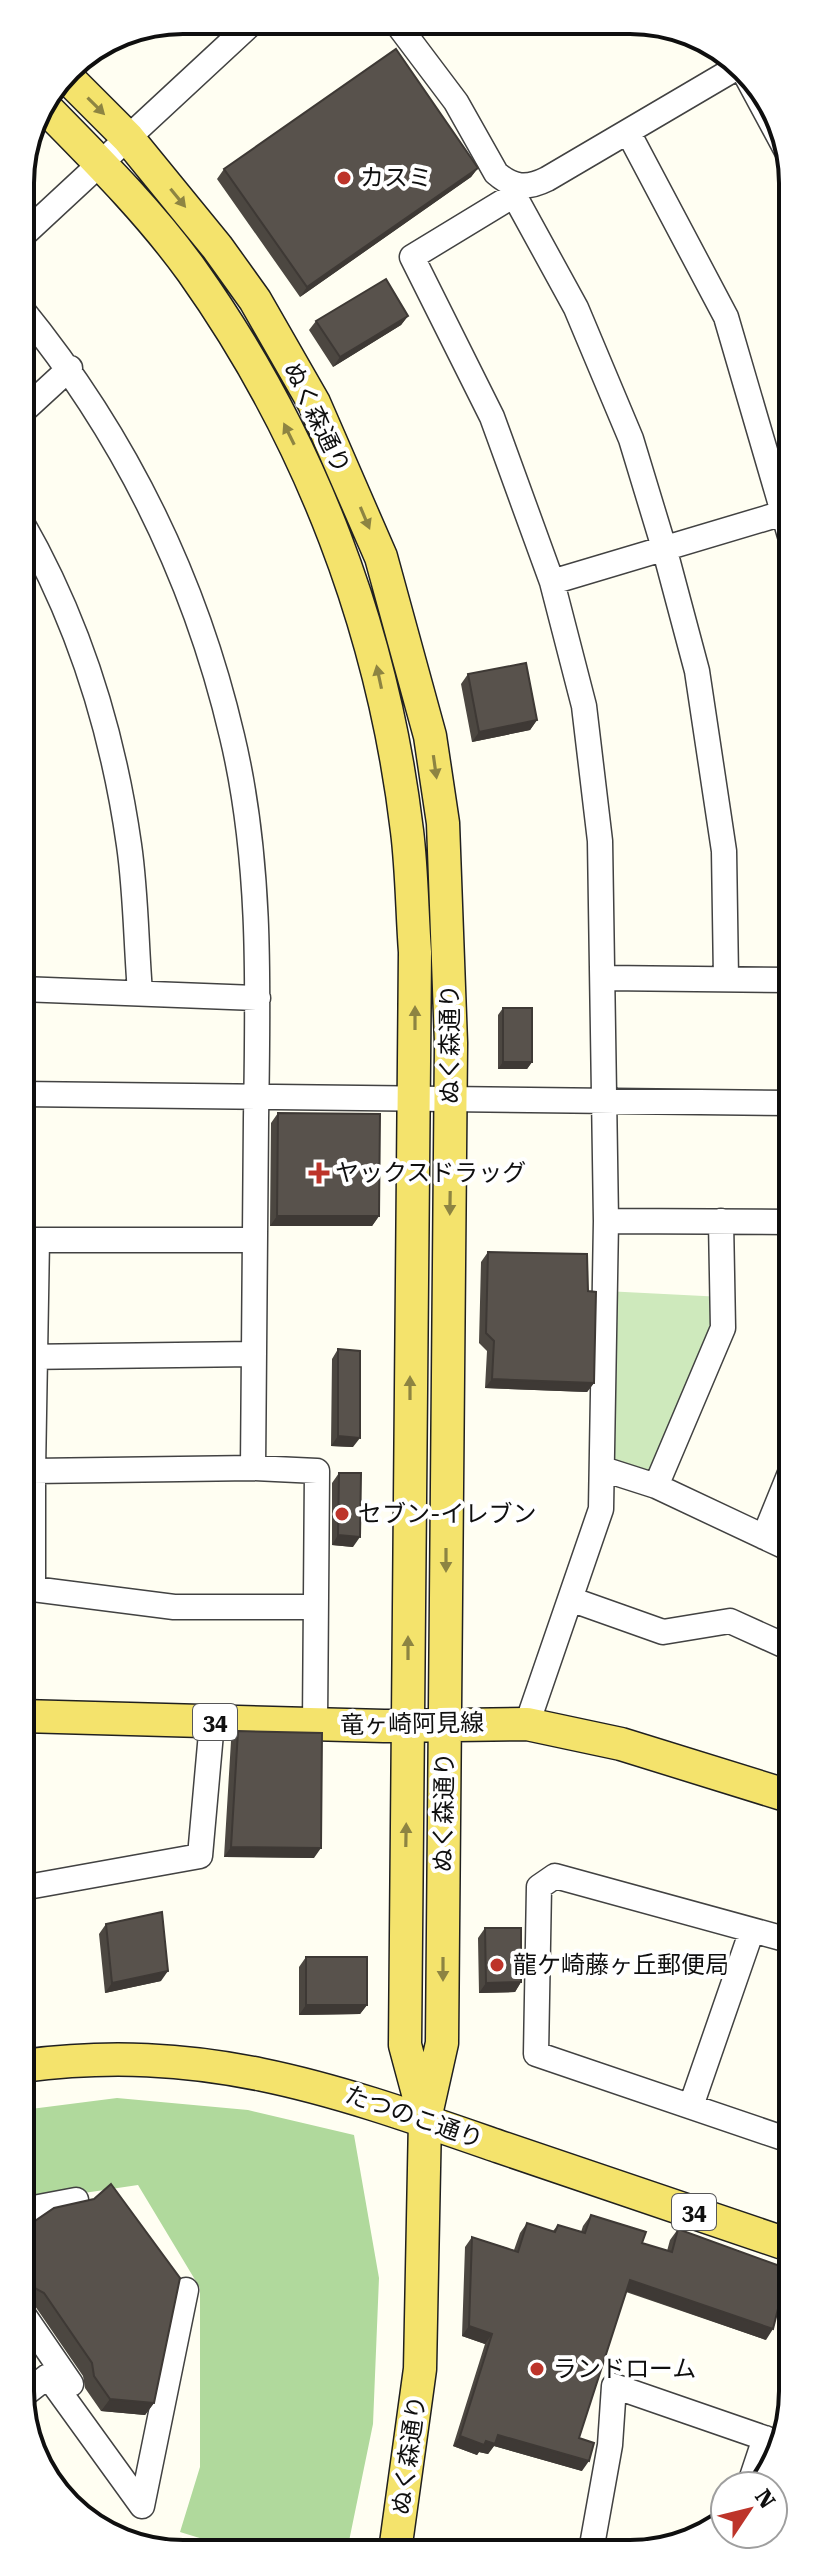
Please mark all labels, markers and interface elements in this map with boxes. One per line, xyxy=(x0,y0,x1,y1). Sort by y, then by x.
one-way arrow xyxy=(86,96,105,115)
place label: カスミ xyxy=(360,164,432,192)
marker: カスミ xyxy=(335,169,353,187)
one-way arrow xyxy=(170,187,187,208)
street label: ぬく森通り xyxy=(278,358,356,478)
one-way arrow xyxy=(282,423,296,446)
one-way arrow xyxy=(358,506,371,530)
one-way arrow xyxy=(372,664,385,689)
one-way arrow xyxy=(429,755,442,780)
street label: ぬく森通り xyxy=(436,984,464,1104)
one-way arrow xyxy=(409,1005,421,1030)
place label: ヤックスドラッグ xyxy=(335,1159,526,1187)
marker: ヤックスドラッグ xyxy=(310,1164,328,1182)
one-way arrow xyxy=(444,1191,456,1216)
one-way arrow xyxy=(404,1375,416,1400)
place label: セブン-イレブン xyxy=(358,1500,537,1528)
marker: セブン-イレブン xyxy=(333,1505,351,1523)
one-way arrow xyxy=(440,1548,452,1573)
one-way arrow xyxy=(402,1635,414,1660)
road number: 34 xyxy=(193,1704,237,1740)
street label: 竜ヶ崎阿見線 xyxy=(340,1709,484,1739)
street label: ぬく森通り xyxy=(429,1752,459,1872)
one-way arrow xyxy=(400,1822,412,1847)
place label: 龍ケ崎藤ヶ丘郵便局 xyxy=(513,1951,729,1979)
marker: 龍ケ崎藤ヶ丘郵便局 xyxy=(488,1956,506,1974)
one-way arrow xyxy=(437,1957,449,1982)
street label: たつのこ通り xyxy=(341,2080,487,2154)
road number: 34 xyxy=(672,2194,716,2230)
place label: ランドローム xyxy=(553,2355,696,2383)
marker: ランドローム xyxy=(528,2360,546,2378)
street label: ぬく森通り xyxy=(387,2394,431,2516)
north arrow xyxy=(709,2470,789,2550)
text: N xyxy=(750,2485,780,2513)

